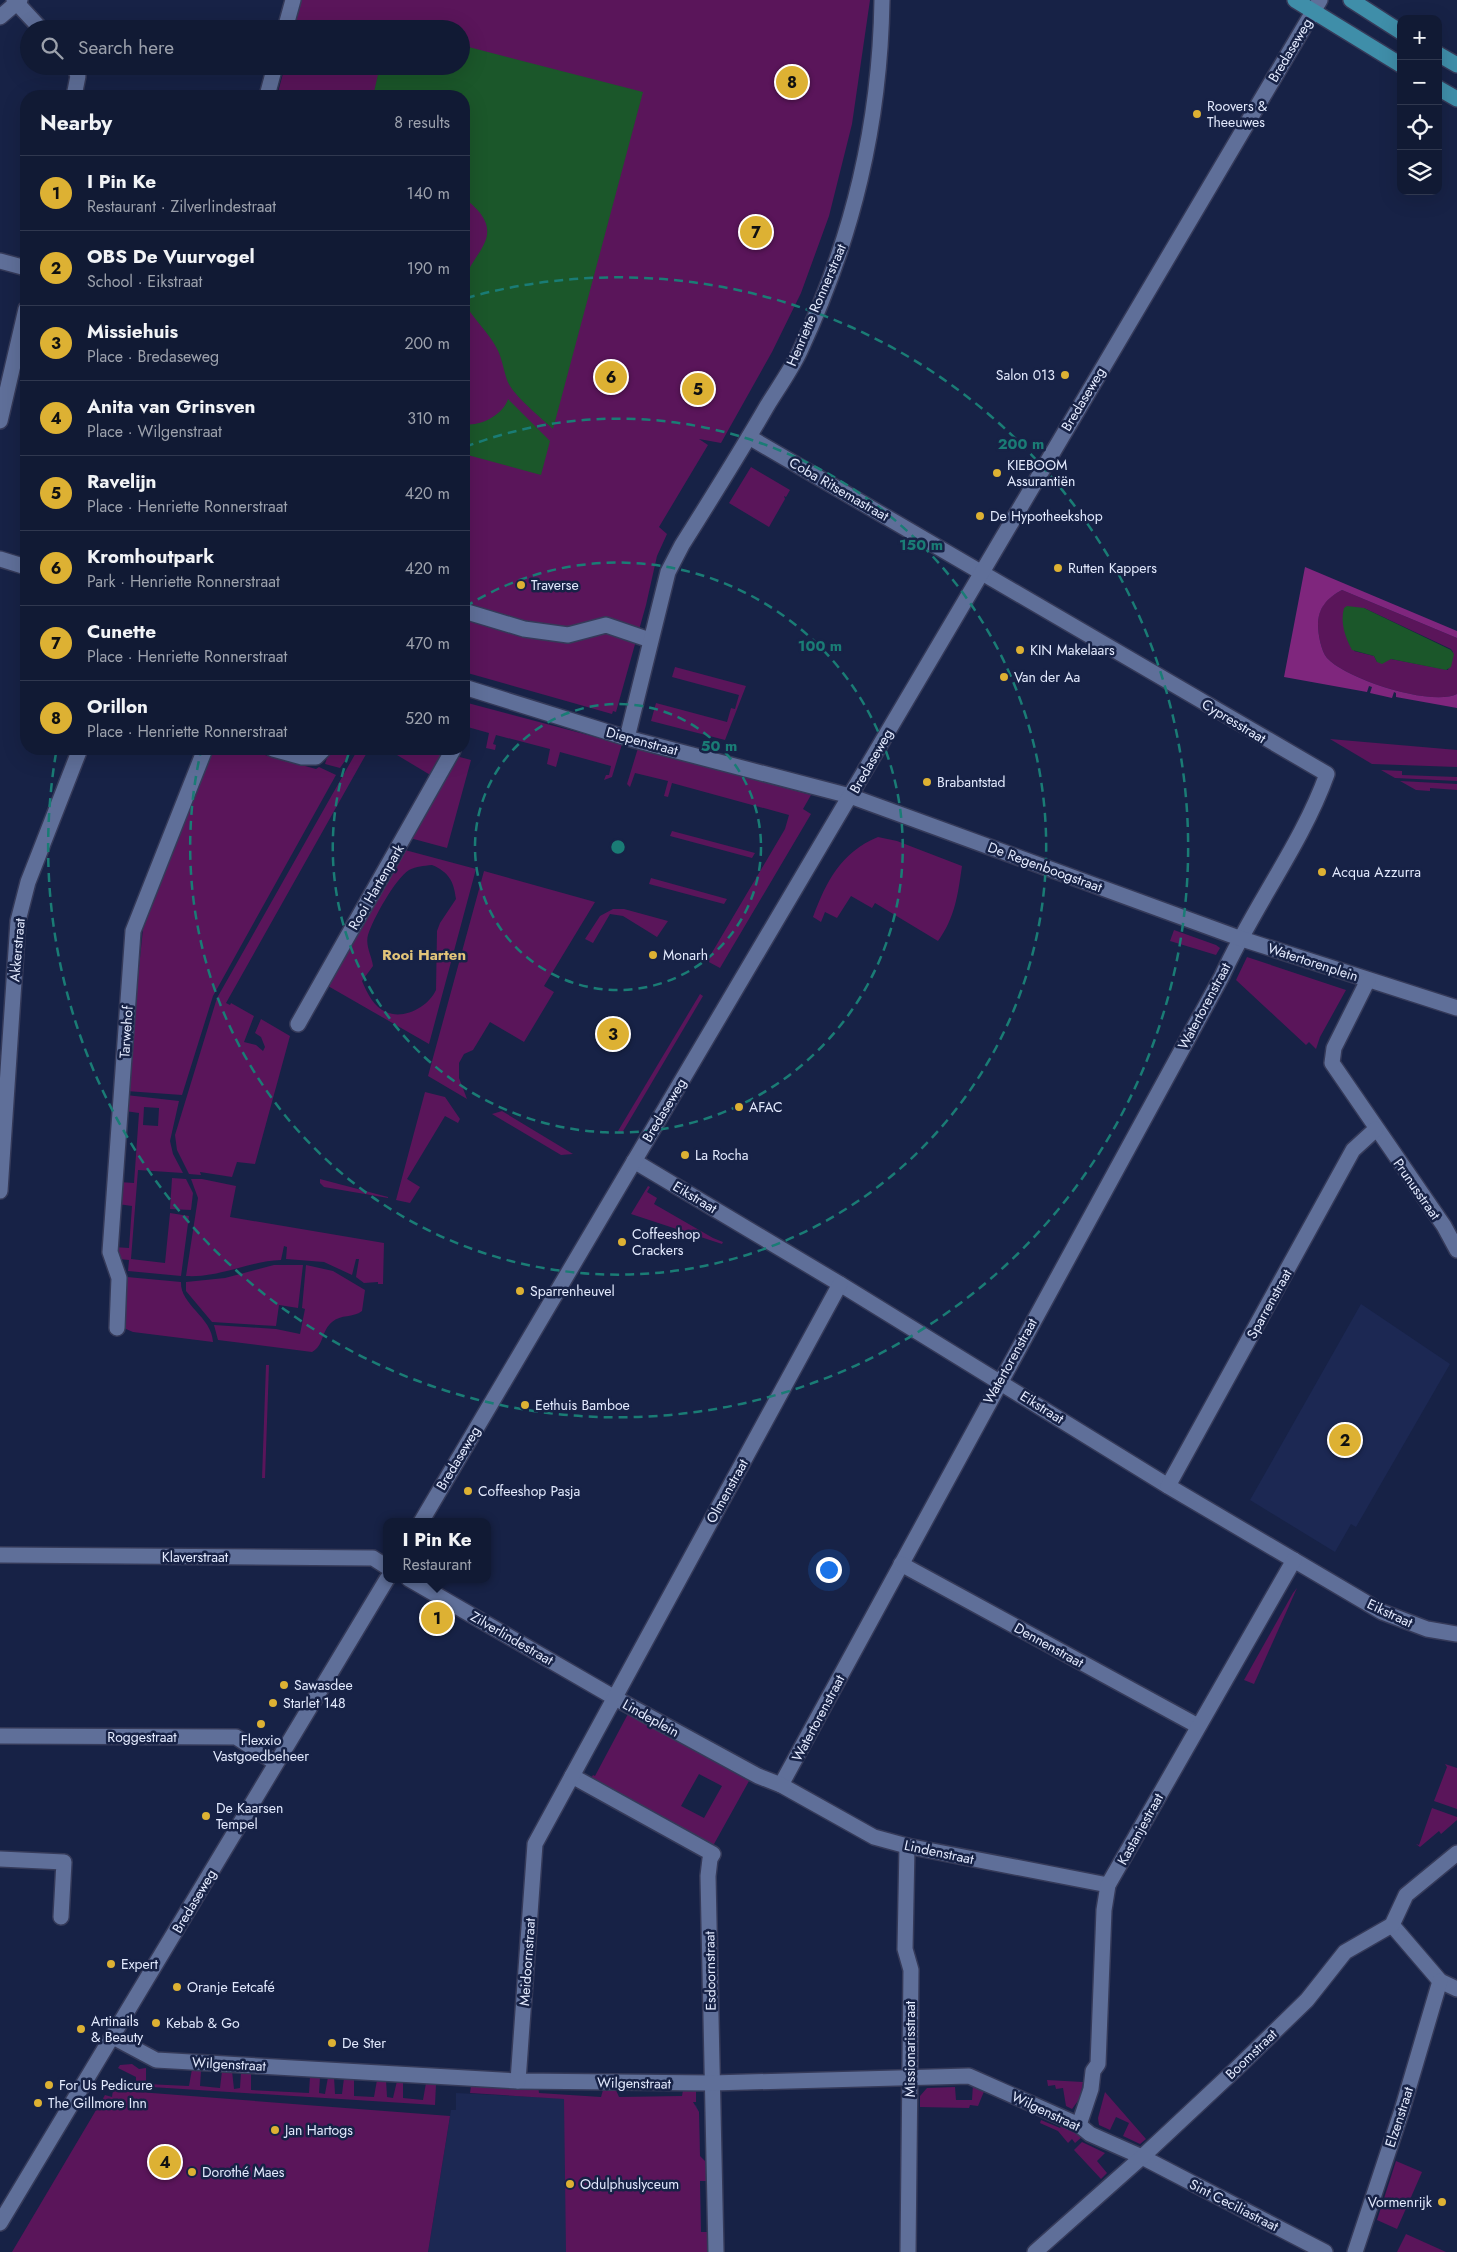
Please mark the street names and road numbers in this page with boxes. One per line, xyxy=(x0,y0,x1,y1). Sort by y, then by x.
street label: Bredaseweg xyxy=(1263,14,1317,86)
street label: Henriette Ronnerstraat xyxy=(781,240,851,369)
street label: Bredaseweg xyxy=(1056,363,1110,435)
street label: Coba Ritsemastraat xyxy=(785,452,893,526)
street label: Cypresstraat xyxy=(1198,694,1270,748)
street label: Diepenstraat xyxy=(604,722,681,760)
street label: Bredaseweg xyxy=(844,725,898,797)
street label: De Regenboogstraat xyxy=(985,837,1106,897)
street label: Rooi Hartenpark xyxy=(343,840,409,934)
street label: Akkerstraat xyxy=(4,917,30,983)
street label: Watertorenplein xyxy=(1265,938,1361,986)
street label: Watertorenstraat xyxy=(1173,959,1236,1053)
street label: Tarwehof xyxy=(114,1004,138,1059)
street label: Bredaseweg xyxy=(637,1074,691,1146)
street label: Prunusstraat xyxy=(1389,1154,1446,1224)
street label: Eikstraat xyxy=(669,1176,721,1218)
street label: Sparrenstraat xyxy=(1242,1265,1297,1343)
street label: Watertorenstraat xyxy=(978,1314,1042,1408)
street label: Eikstraat xyxy=(1016,1386,1068,1429)
street label: Bredaseweg xyxy=(431,1422,485,1494)
street label: Olmenstraat xyxy=(701,1455,753,1527)
street label: Klaverstraat xyxy=(162,1547,229,1567)
street label: Eikstraat xyxy=(1364,1594,1417,1633)
street label: Zilverlindestraat xyxy=(467,1606,558,1670)
street label: Dennenstraat xyxy=(1011,1618,1088,1673)
street label: Watertorenstraat xyxy=(787,1671,850,1765)
street label: Lindeplein xyxy=(619,1694,683,1742)
street label: Roggestraat xyxy=(107,1727,177,1747)
street label: Kastanjestraat xyxy=(1112,1789,1168,1868)
street label: Lindenstraat xyxy=(902,1835,976,1869)
street label: Bredaseweg xyxy=(167,1865,221,1937)
street label: Meidoornstraat xyxy=(514,1917,540,2007)
street label: Esdoornstraat xyxy=(699,1931,721,2011)
street label: Missionarisstraat xyxy=(900,2000,920,2097)
street label: Boomstraat xyxy=(1221,2024,1282,2084)
street label: Wilgenstraat xyxy=(192,2052,267,2076)
street label: Wilgenstraat xyxy=(597,2072,672,2094)
street label: Elzenstraat xyxy=(1380,2084,1418,2150)
street label: Wilgenstraat xyxy=(1008,2086,1084,2136)
street label: Sint Ceciliastraat xyxy=(1186,2174,1283,2236)

